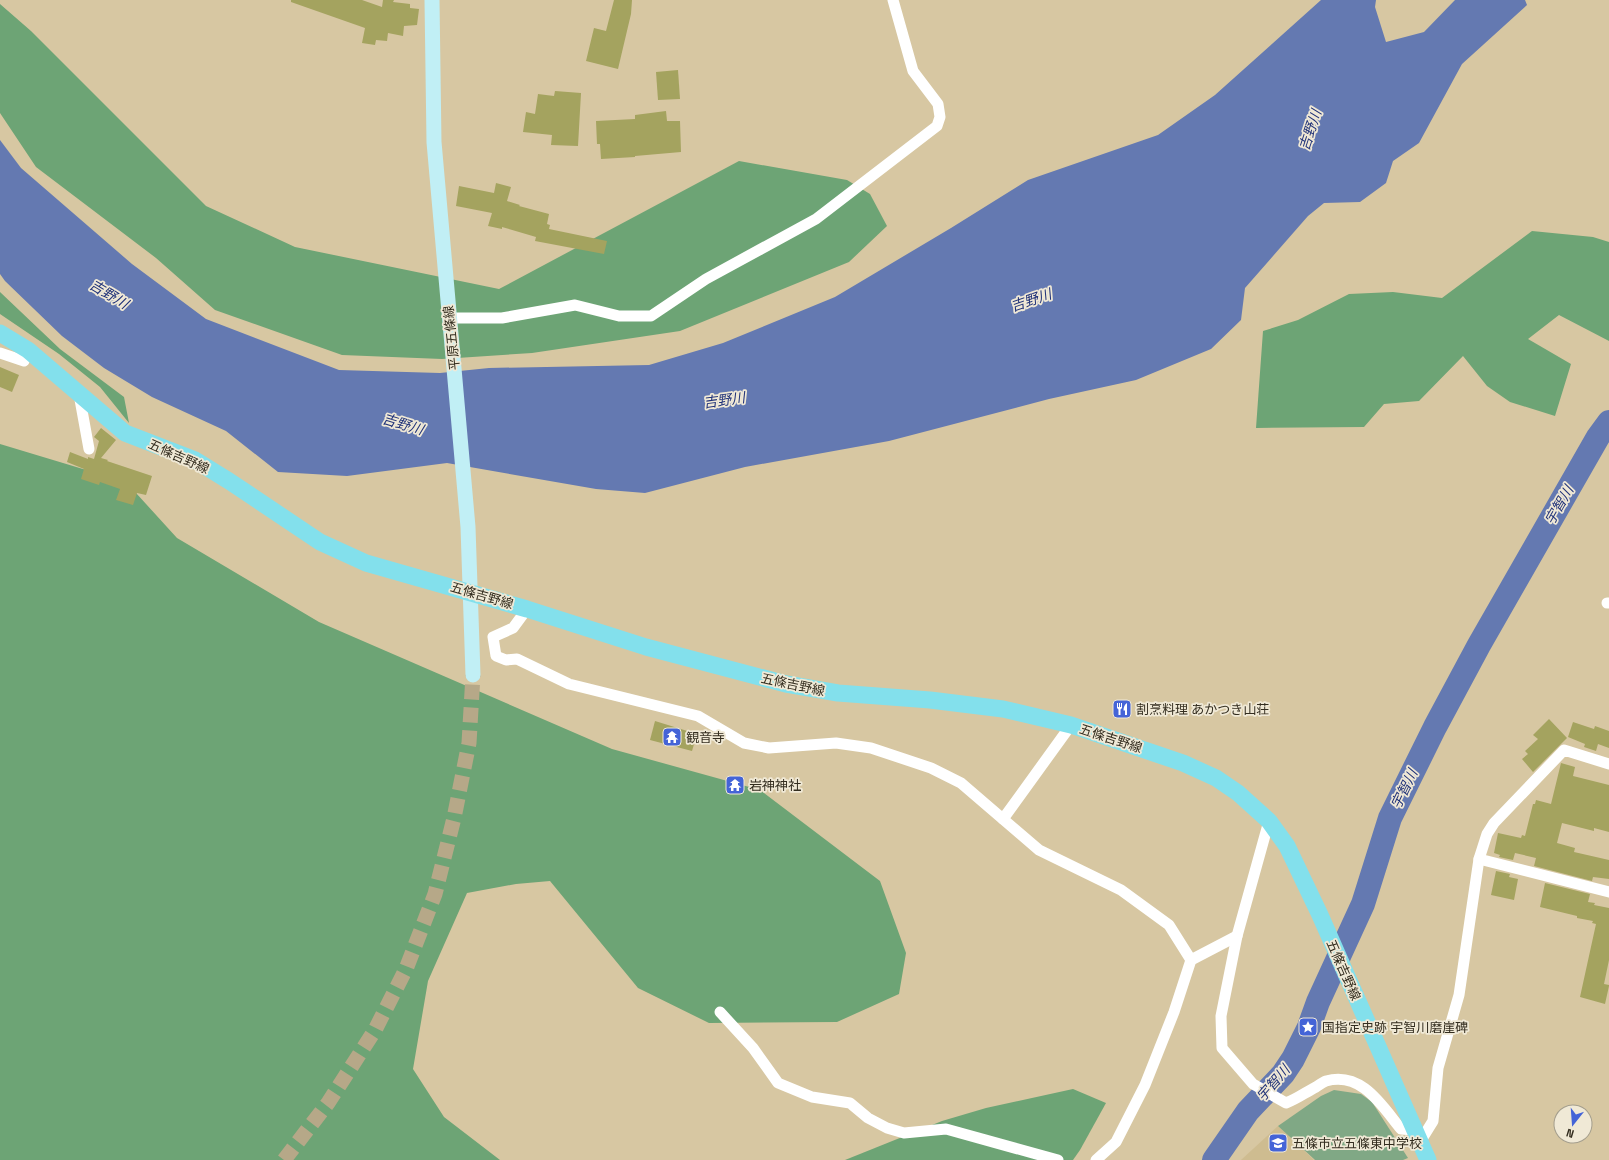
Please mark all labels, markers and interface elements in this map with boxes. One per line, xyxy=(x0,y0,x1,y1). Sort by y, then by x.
water label: 吉野川 xyxy=(1295,105,1326,153)
water label: 吉野川 xyxy=(86,275,133,314)
water label: 吉野川 xyxy=(1008,284,1056,315)
street label: 平原五條線 xyxy=(440,305,463,371)
water label: 吉野川 xyxy=(702,388,748,412)
water label: 吉野川 xyxy=(380,409,428,439)
street label: 五條吉野線 xyxy=(146,435,212,477)
water label: 宇智川 xyxy=(1541,481,1578,528)
street label: 五條吉野線 xyxy=(448,578,515,613)
street label: 五條吉野線 xyxy=(759,669,826,700)
restaurant icon: 割烹料理 あかつき山荘 xyxy=(1111,698,1133,720)
place label: 割烹料理 あかつき山荘 xyxy=(1136,701,1269,718)
street label: 五條吉野線 xyxy=(1077,720,1144,757)
temple icon: 観音寺 xyxy=(661,726,683,748)
place label: 観音寺 xyxy=(686,729,725,746)
water label: 宇智川 xyxy=(1387,764,1422,812)
temple icon: 岩神神社 xyxy=(724,774,746,796)
place label: 岩神神社 xyxy=(749,777,801,794)
street label: 五條吉野線 xyxy=(1323,937,1365,1003)
place icon: 国指定史跡 宇智川磨崖碑 xyxy=(1297,1016,1319,1038)
place label: 国指定史跡 宇智川磨崖碑 xyxy=(1322,1019,1468,1036)
water label: 宇智川 xyxy=(1252,1060,1295,1105)
north arrow xyxy=(1553,1104,1593,1144)
text: N xyxy=(1565,1126,1576,1141)
school or university icon: 五條市立五條東中学校 xyxy=(1267,1132,1289,1154)
place label: 五條市立五條東中学校 xyxy=(1292,1135,1422,1152)

